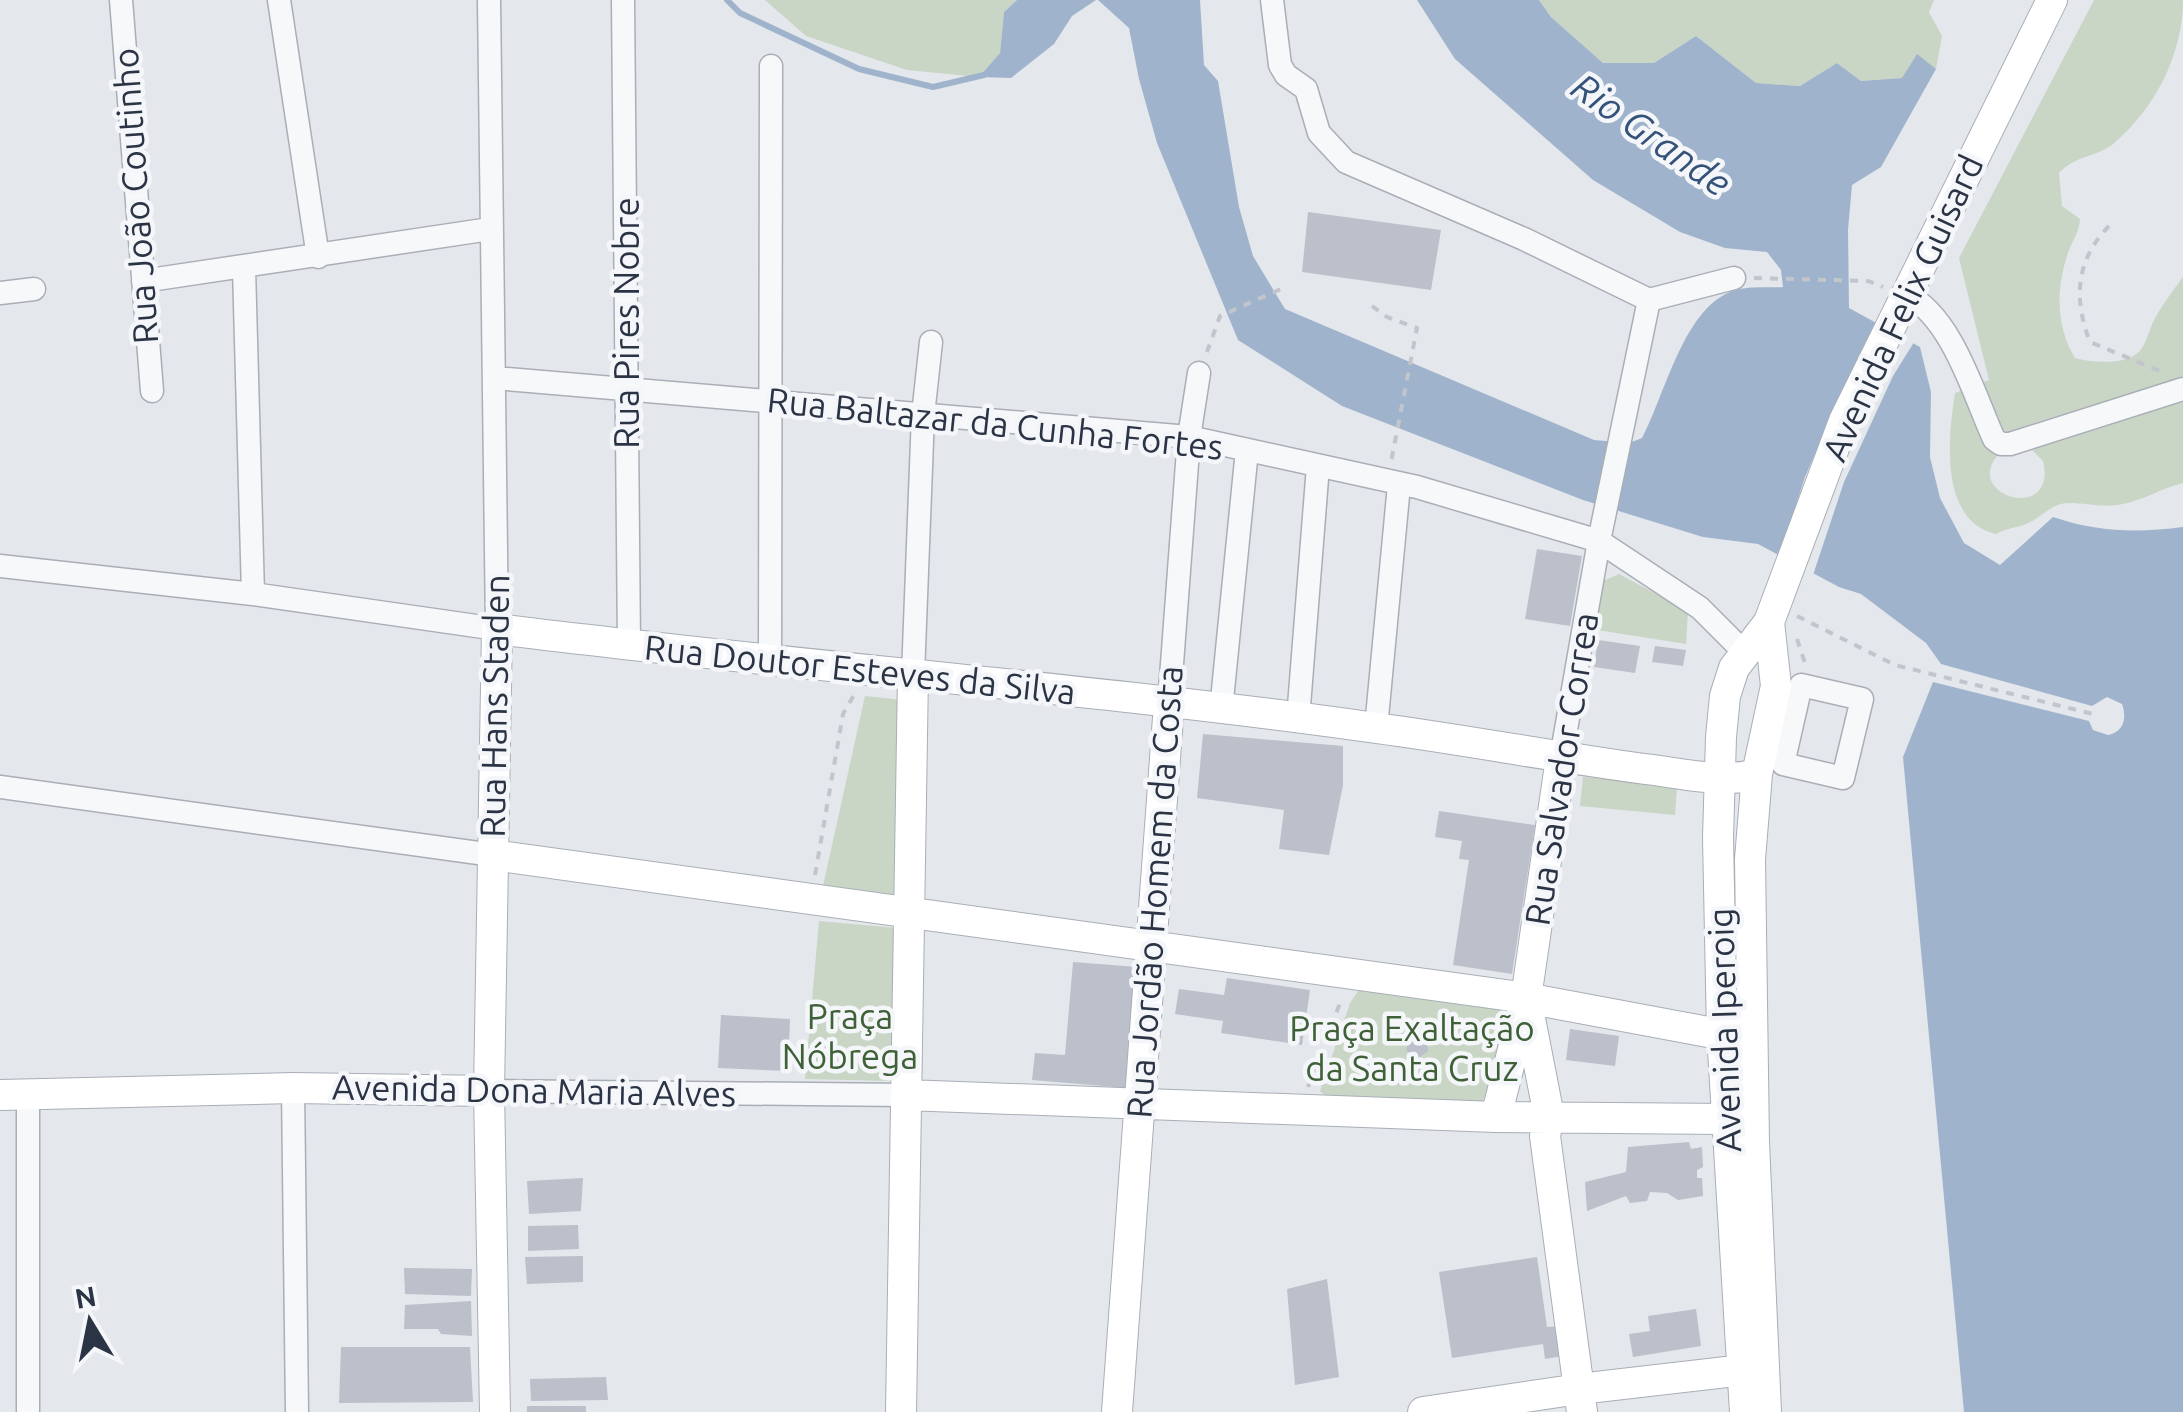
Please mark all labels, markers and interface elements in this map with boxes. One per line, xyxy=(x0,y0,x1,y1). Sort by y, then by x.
street label: Rua João Coutinho xyxy=(105,47,165,345)
water label: Rio Grande xyxy=(1564,64,1739,204)
street label: Avenida Felix Guisard xyxy=(1814,148,1991,467)
street label: Rua Pires Nobre xyxy=(606,197,646,449)
street label: Rua Baltazar da Cunha Fortes xyxy=(765,379,1225,467)
street label: Rua Hans Staden xyxy=(472,574,516,838)
street label: Rua Salvador Correa xyxy=(1517,610,1606,928)
street label: Rua Doutor Esteves da Silva xyxy=(643,626,1078,712)
street label: Rua Jordão Homem da Costa xyxy=(1118,664,1190,1120)
street label: Avenida Iperoig xyxy=(1700,907,1748,1153)
park label: Praça Nóbrega xyxy=(782,996,918,1076)
park label: Praça Exaltação da Santa Cruz xyxy=(1289,1008,1535,1088)
street label: Avenida Dona Maria Alves xyxy=(332,1066,737,1114)
north arrow xyxy=(40,1272,140,1372)
text: N xyxy=(73,1280,99,1314)

